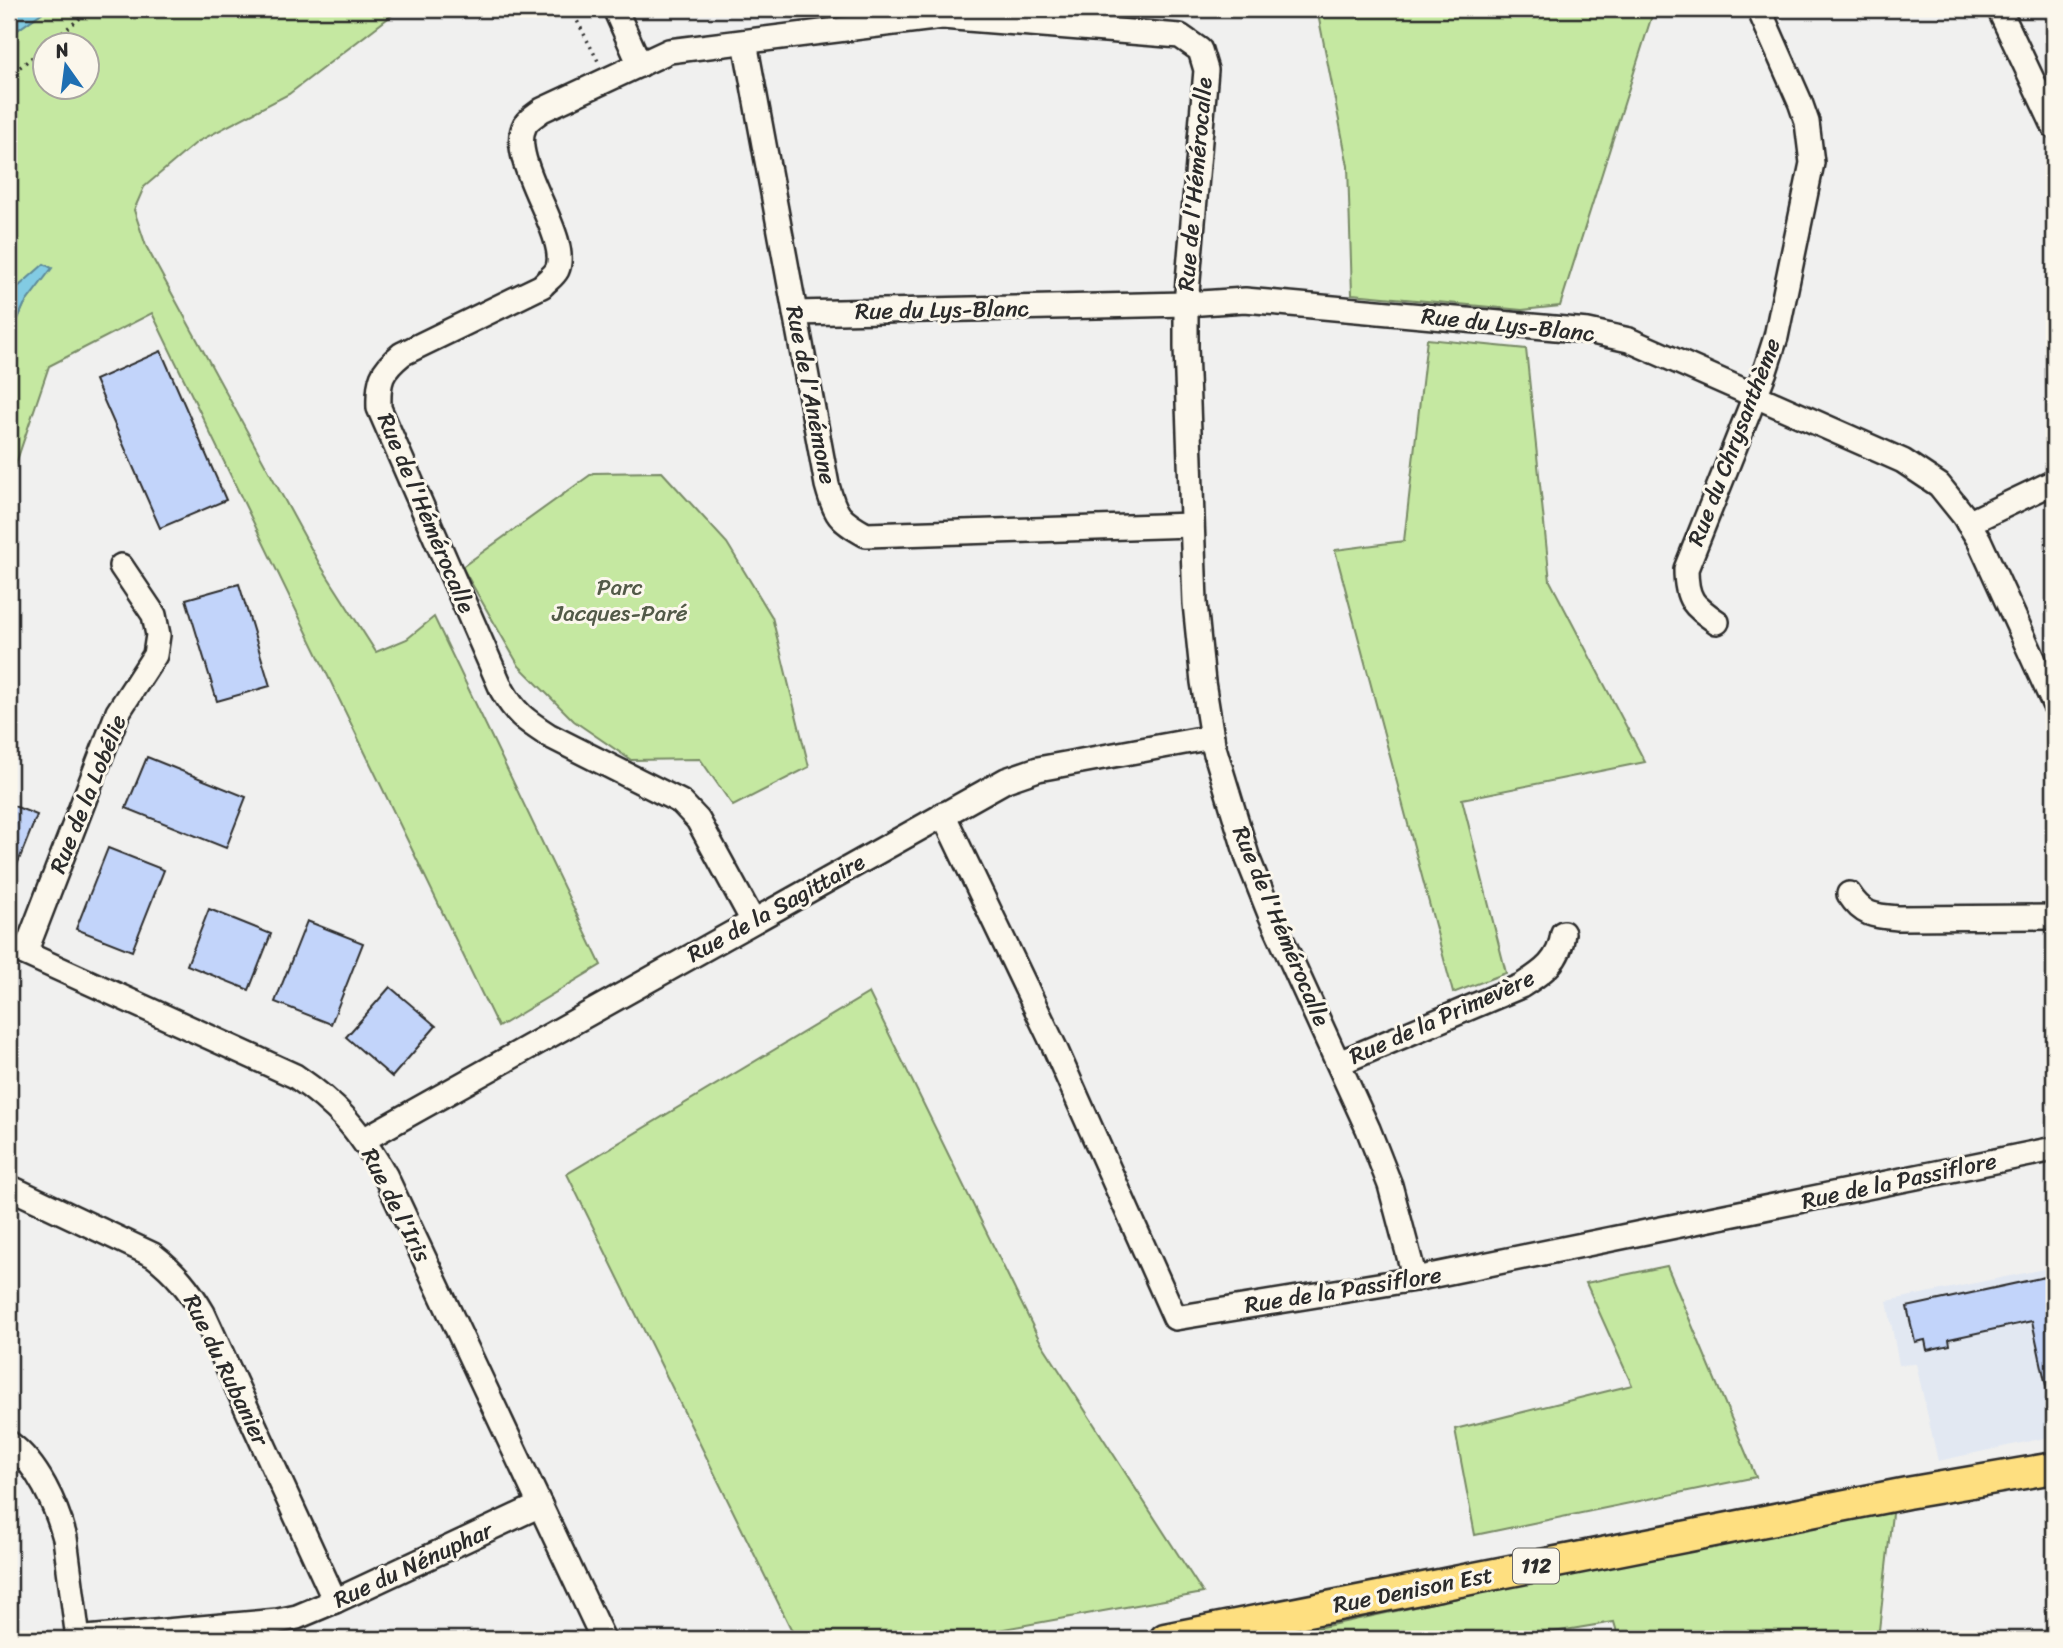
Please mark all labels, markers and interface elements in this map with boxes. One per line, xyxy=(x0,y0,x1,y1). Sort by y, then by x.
north arrow xyxy=(32,32,102,102)
text: N xyxy=(51,32,73,68)
street label: Rue de l'Hémérocalle xyxy=(1165,75,1225,293)
street label: Rue du Lys-Blanc xyxy=(855,288,1030,332)
street label: Rue du Lys-Blanc xyxy=(1419,296,1597,355)
street label: Rue de l'Anémone xyxy=(774,302,848,488)
street label: Rue du Chrysanthème xyxy=(1675,332,1793,552)
street label: Rue de l'Hémérocalle xyxy=(365,406,487,620)
park label: Parc Jacques-Paré xyxy=(551,567,688,634)
street label: Rue de la Lobélie xyxy=(37,708,139,880)
street label: Rue de l'Hémérocalle xyxy=(1220,819,1342,1033)
street label: Rue de la Sagittaire xyxy=(679,842,873,974)
street label: Rue de la Primevère xyxy=(1342,958,1542,1076)
street label: Rue de l'Iris xyxy=(350,1140,443,1270)
street label: Rue de la Passiflore xyxy=(1798,1140,2001,1222)
street label: Rue de la Passiflore xyxy=(1242,1254,1445,1326)
street label: Rue du Rubanier xyxy=(171,1287,281,1454)
street label: Rue du Nénuphar xyxy=(326,1509,501,1620)
road number: 112 xyxy=(1513,1548,1559,1584)
street label: Rue Denison Est xyxy=(1330,1554,1496,1626)

